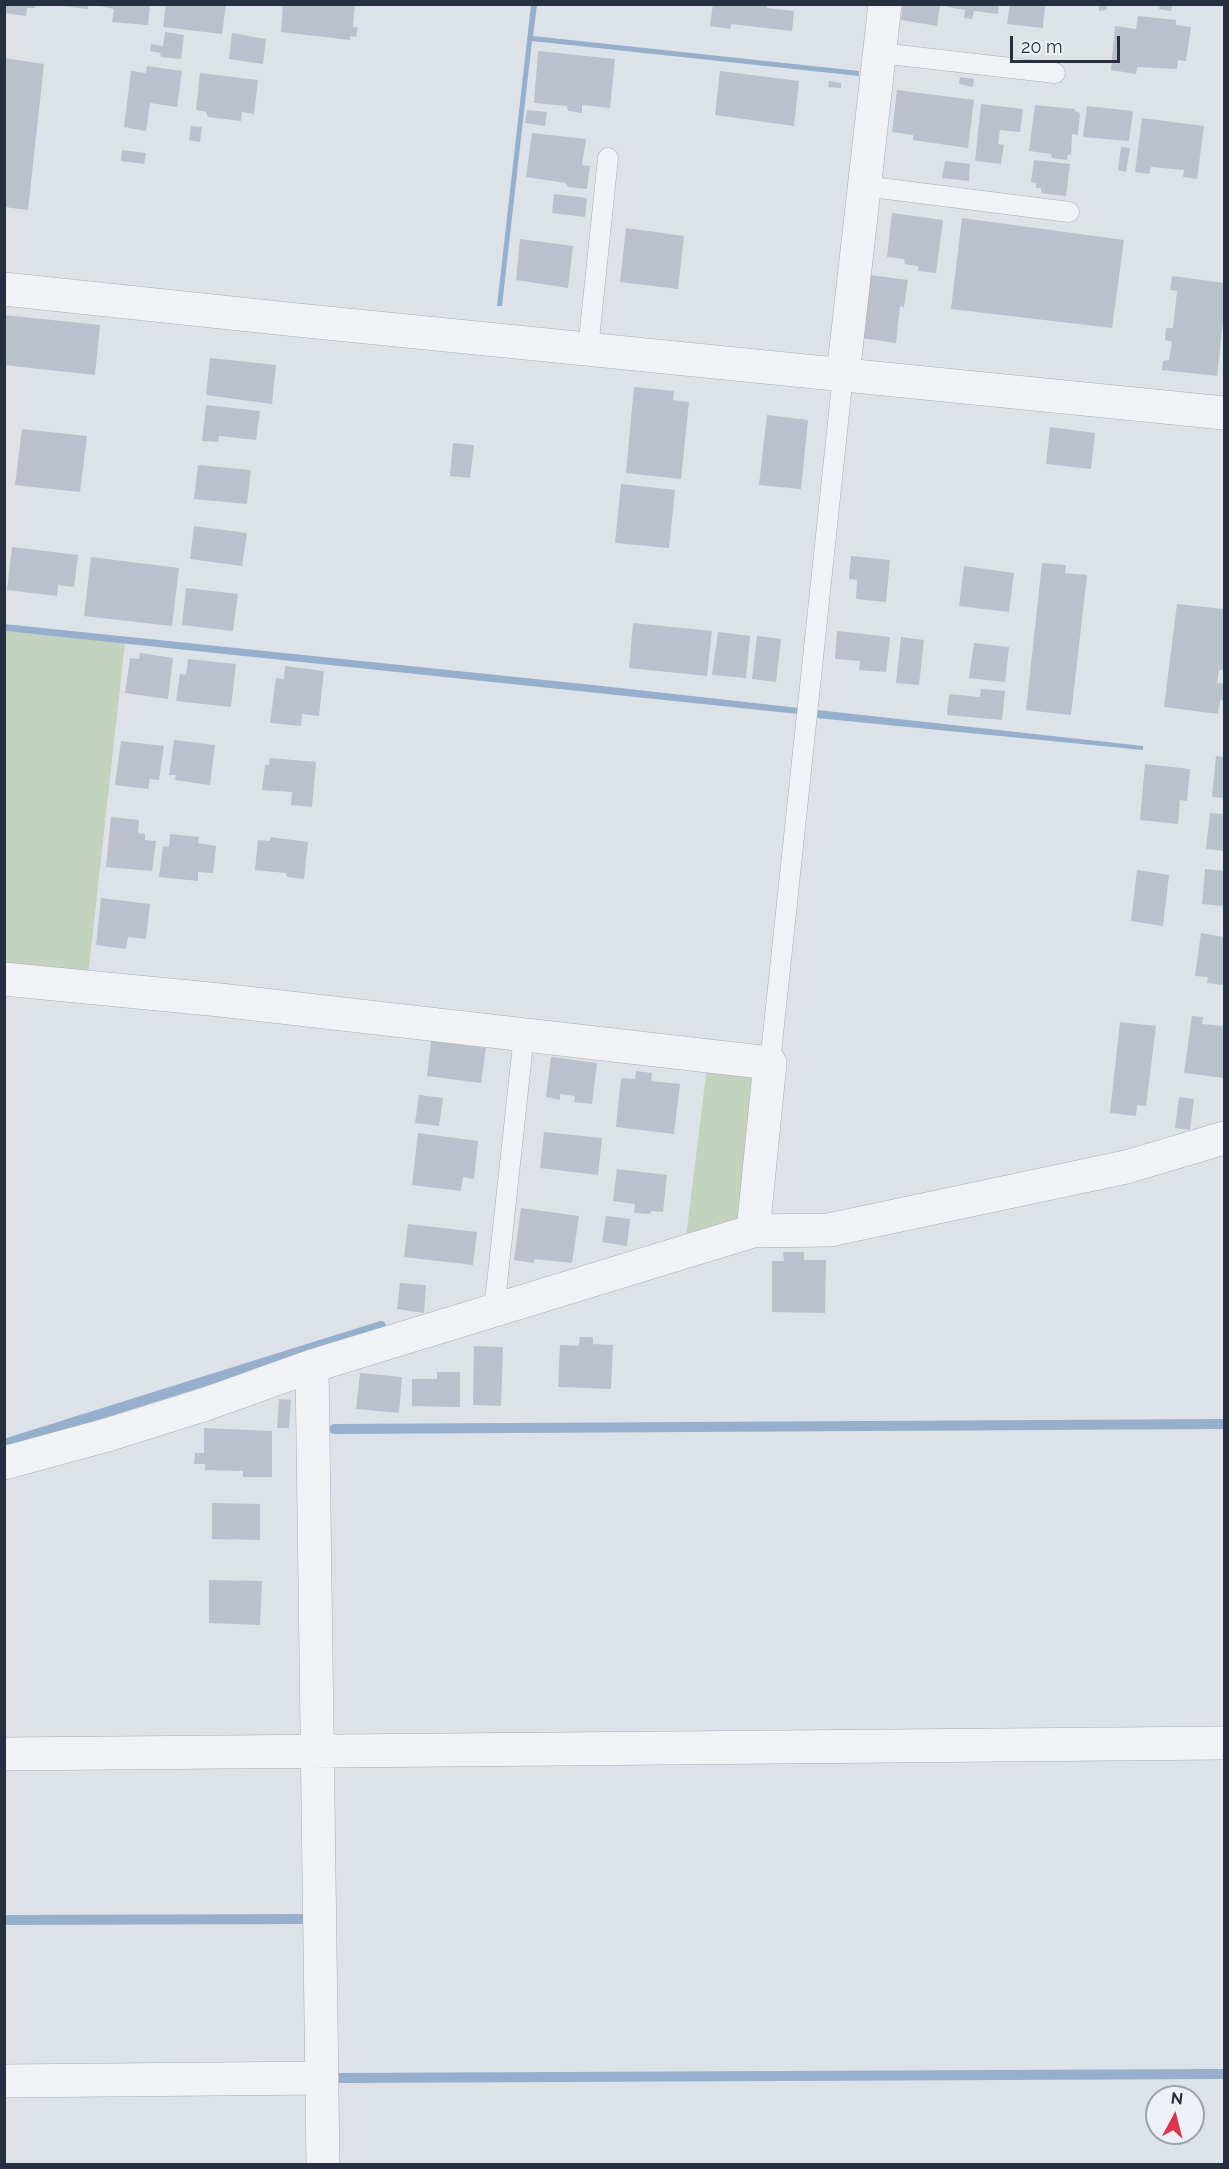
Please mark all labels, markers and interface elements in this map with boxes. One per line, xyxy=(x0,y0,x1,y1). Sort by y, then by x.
scale bar xyxy=(1013,24,1122,62)
text: 20 m xyxy=(1021,36,1063,57)
north arrow xyxy=(1145,2085,1205,2145)
text: N xyxy=(1170,2088,1184,2109)

